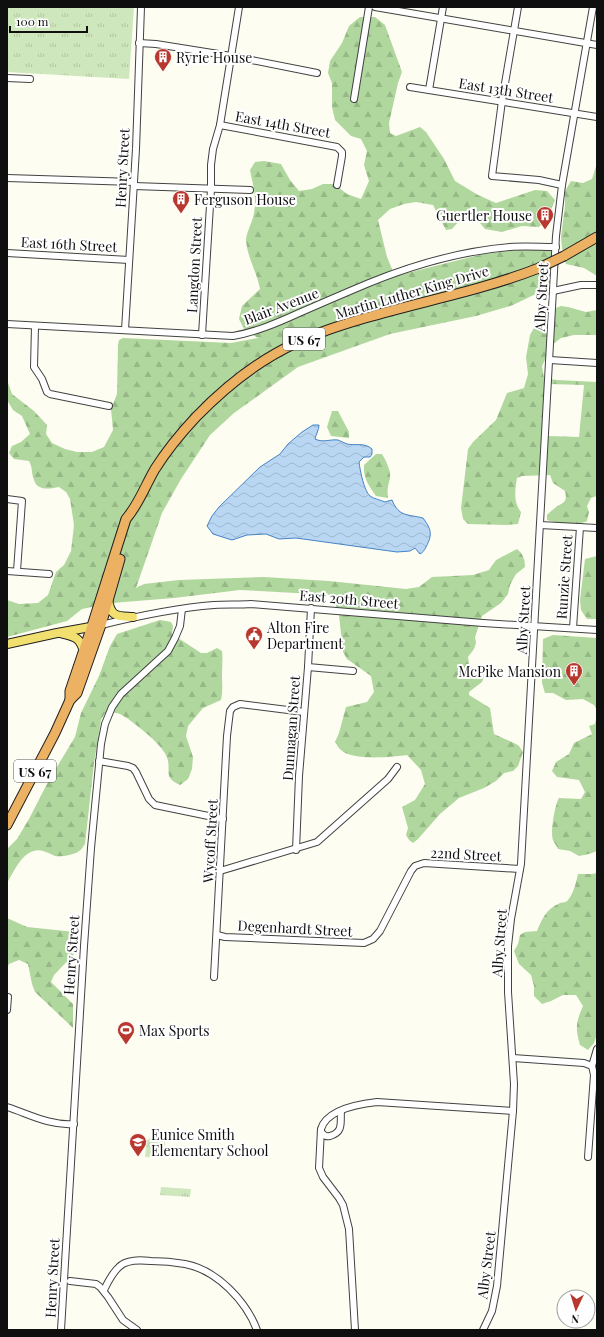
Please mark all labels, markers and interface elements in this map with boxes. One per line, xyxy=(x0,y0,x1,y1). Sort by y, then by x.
scale bar xyxy=(10,8,87,34)
text: 100 m xyxy=(16,13,49,29)
building icon: Ryrie House xyxy=(153,47,173,72)
place label: Ryrie House xyxy=(176,48,252,67)
street label: East 13th Street xyxy=(457,73,556,107)
street label: East 14th Street xyxy=(234,106,333,142)
street label: Henry Street xyxy=(110,127,134,208)
building icon: Ferguson House xyxy=(171,189,191,214)
place label: Ferguson House xyxy=(194,190,296,209)
building icon: Guertler House xyxy=(535,205,555,230)
place label: Guertler House xyxy=(436,206,532,225)
street label: Langdon Street xyxy=(182,216,206,313)
street label: East 16th Street xyxy=(20,232,119,256)
street label: Martin Luther King Drive xyxy=(333,261,491,323)
street label: Alby Street xyxy=(530,261,552,333)
street label: Blair Avenue xyxy=(241,283,321,329)
road number: US 67 xyxy=(283,328,325,350)
street label: Runzie Street xyxy=(552,533,576,620)
street label: Alby Street xyxy=(512,584,534,656)
street label: East 20th Street xyxy=(299,585,400,613)
place label: Alton Fire Department xyxy=(266,618,344,653)
public building icon: Alton Fire Department xyxy=(244,625,264,650)
building icon: McPike Mansion xyxy=(564,661,584,686)
place label: McPike Mansion xyxy=(458,662,562,681)
street label: Dunnagan Street xyxy=(278,674,304,781)
road number: US 67 xyxy=(14,760,56,782)
street label: Wycoff Street xyxy=(198,798,222,884)
street label: 22nd Street xyxy=(430,843,503,865)
street label: Alby Street xyxy=(487,907,511,979)
street label: Henry Street xyxy=(59,914,83,995)
street label: Degenhardt Street xyxy=(237,916,354,941)
sports icon: Max Sports xyxy=(116,1020,136,1045)
place label: Max Sports xyxy=(139,1021,210,1040)
place label: Eunice Smith Elementary School xyxy=(151,1125,269,1160)
school or university icon: Eunice Smith Elementary School xyxy=(128,1132,148,1157)
street label: Alby Street xyxy=(472,1229,500,1301)
street label: Henry Street xyxy=(40,1237,64,1318)
north arrow xyxy=(556,1289,596,1329)
text: N xyxy=(571,1312,580,1327)

